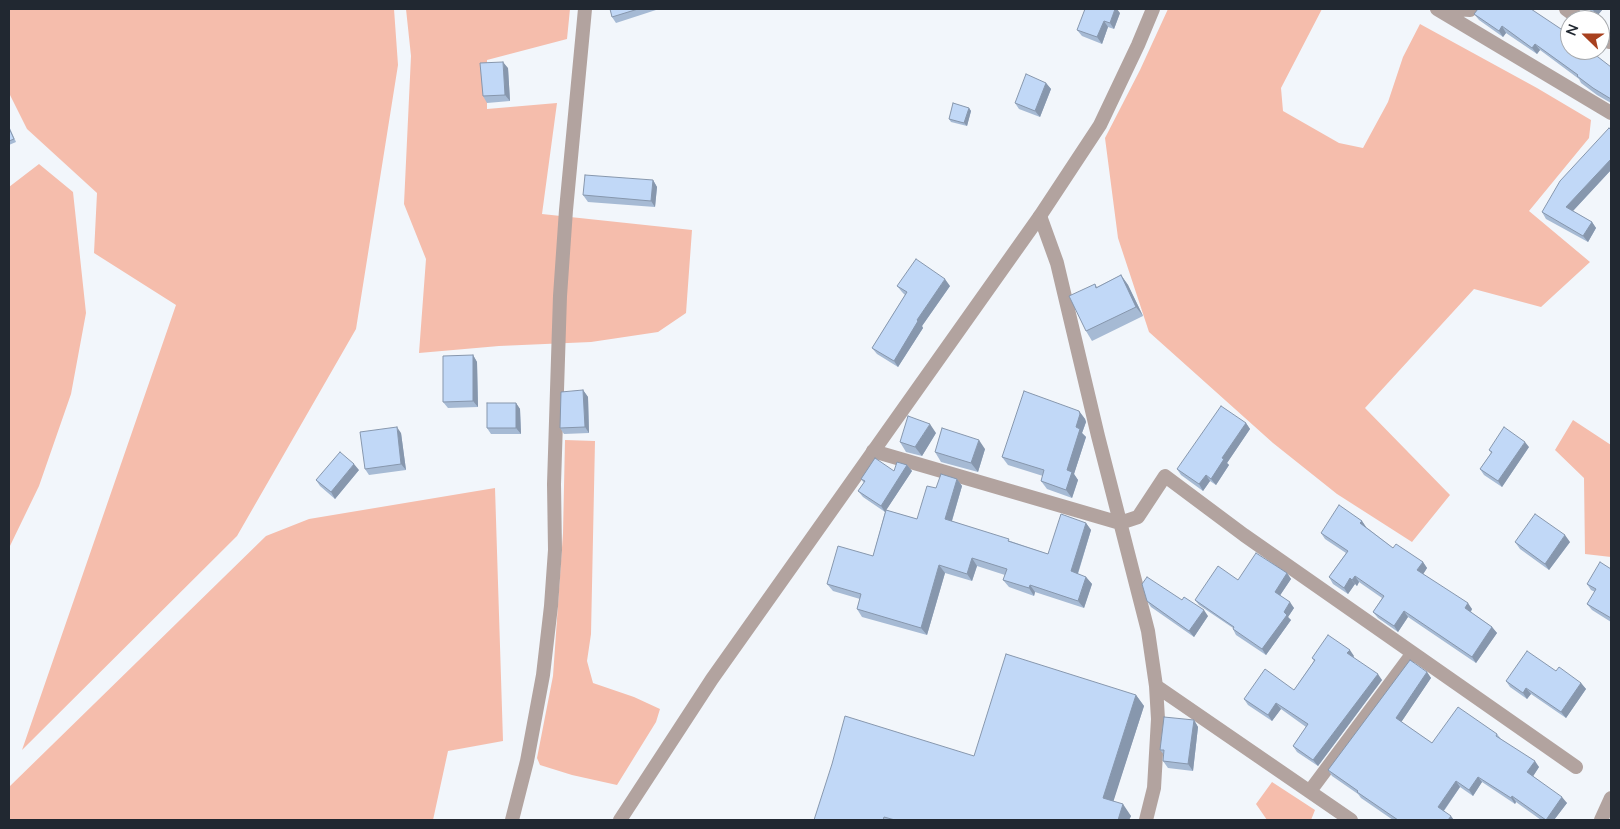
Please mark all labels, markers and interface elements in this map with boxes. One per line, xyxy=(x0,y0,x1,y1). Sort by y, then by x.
north arrow xyxy=(1560,10,1610,60)
text: N xyxy=(1562,21,1581,38)

